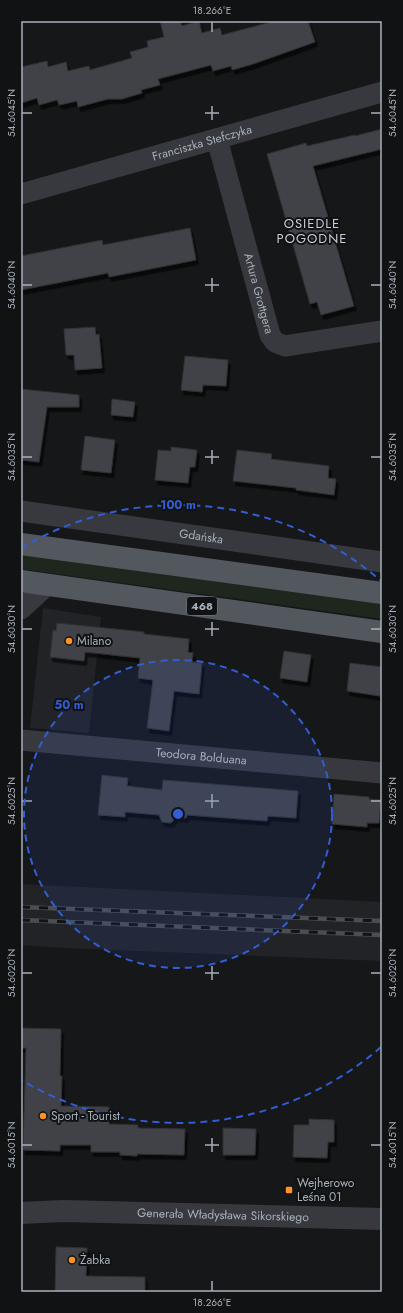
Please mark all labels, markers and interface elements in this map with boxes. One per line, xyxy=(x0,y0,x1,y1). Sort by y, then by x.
text: 18.266°E xyxy=(193,3,231,18)
text: 54.6045°N xyxy=(4,89,19,137)
text: 54.6045°N xyxy=(385,89,400,137)
street label: Franciszka Stefczyka xyxy=(150,120,254,166)
district label: OSIEDLE POGODNE xyxy=(277,214,347,248)
street label: Artura Grottgera xyxy=(239,251,278,336)
text: 54.6040°N xyxy=(4,261,19,309)
text: 54.6040°N xyxy=(385,261,400,309)
text: 54.6035°N xyxy=(4,433,19,481)
text: 54.6035°N xyxy=(385,433,400,481)
text: 100 m xyxy=(160,496,196,514)
street label: Gdańska xyxy=(178,524,225,548)
road number: 468 xyxy=(187,597,217,615)
text: 54.6030°N xyxy=(4,605,19,653)
text: 54.6030°N xyxy=(385,605,400,653)
place label: Milano xyxy=(77,632,112,650)
marker: Milano xyxy=(64,636,74,646)
text: 50 m xyxy=(54,696,84,714)
street label: Teodora Bolduana xyxy=(155,743,248,770)
text: 54.6025°N xyxy=(4,777,19,825)
text: 54.6025°N xyxy=(385,777,400,825)
centre of rings xyxy=(171,807,185,821)
text: 54.6020°N xyxy=(4,949,19,997)
text: 54.6020°N xyxy=(385,949,400,997)
place label: Sport - Tourist xyxy=(51,1107,120,1125)
marker: Sport - Tourist xyxy=(38,1111,48,1121)
text: 54.6015°N xyxy=(4,1122,19,1168)
text: 54.6015°N xyxy=(385,1122,400,1168)
place label: Wejherowo Leśna 01 xyxy=(297,1174,355,1206)
marker: Wejherowo Leśna 01 xyxy=(284,1185,294,1195)
street label: Generała Władysława Sikorskiego xyxy=(137,1204,309,1226)
place label: Żabka xyxy=(80,1251,110,1269)
marker: Żabka xyxy=(67,1255,77,1265)
text: 18.266°E xyxy=(193,1295,231,1310)

